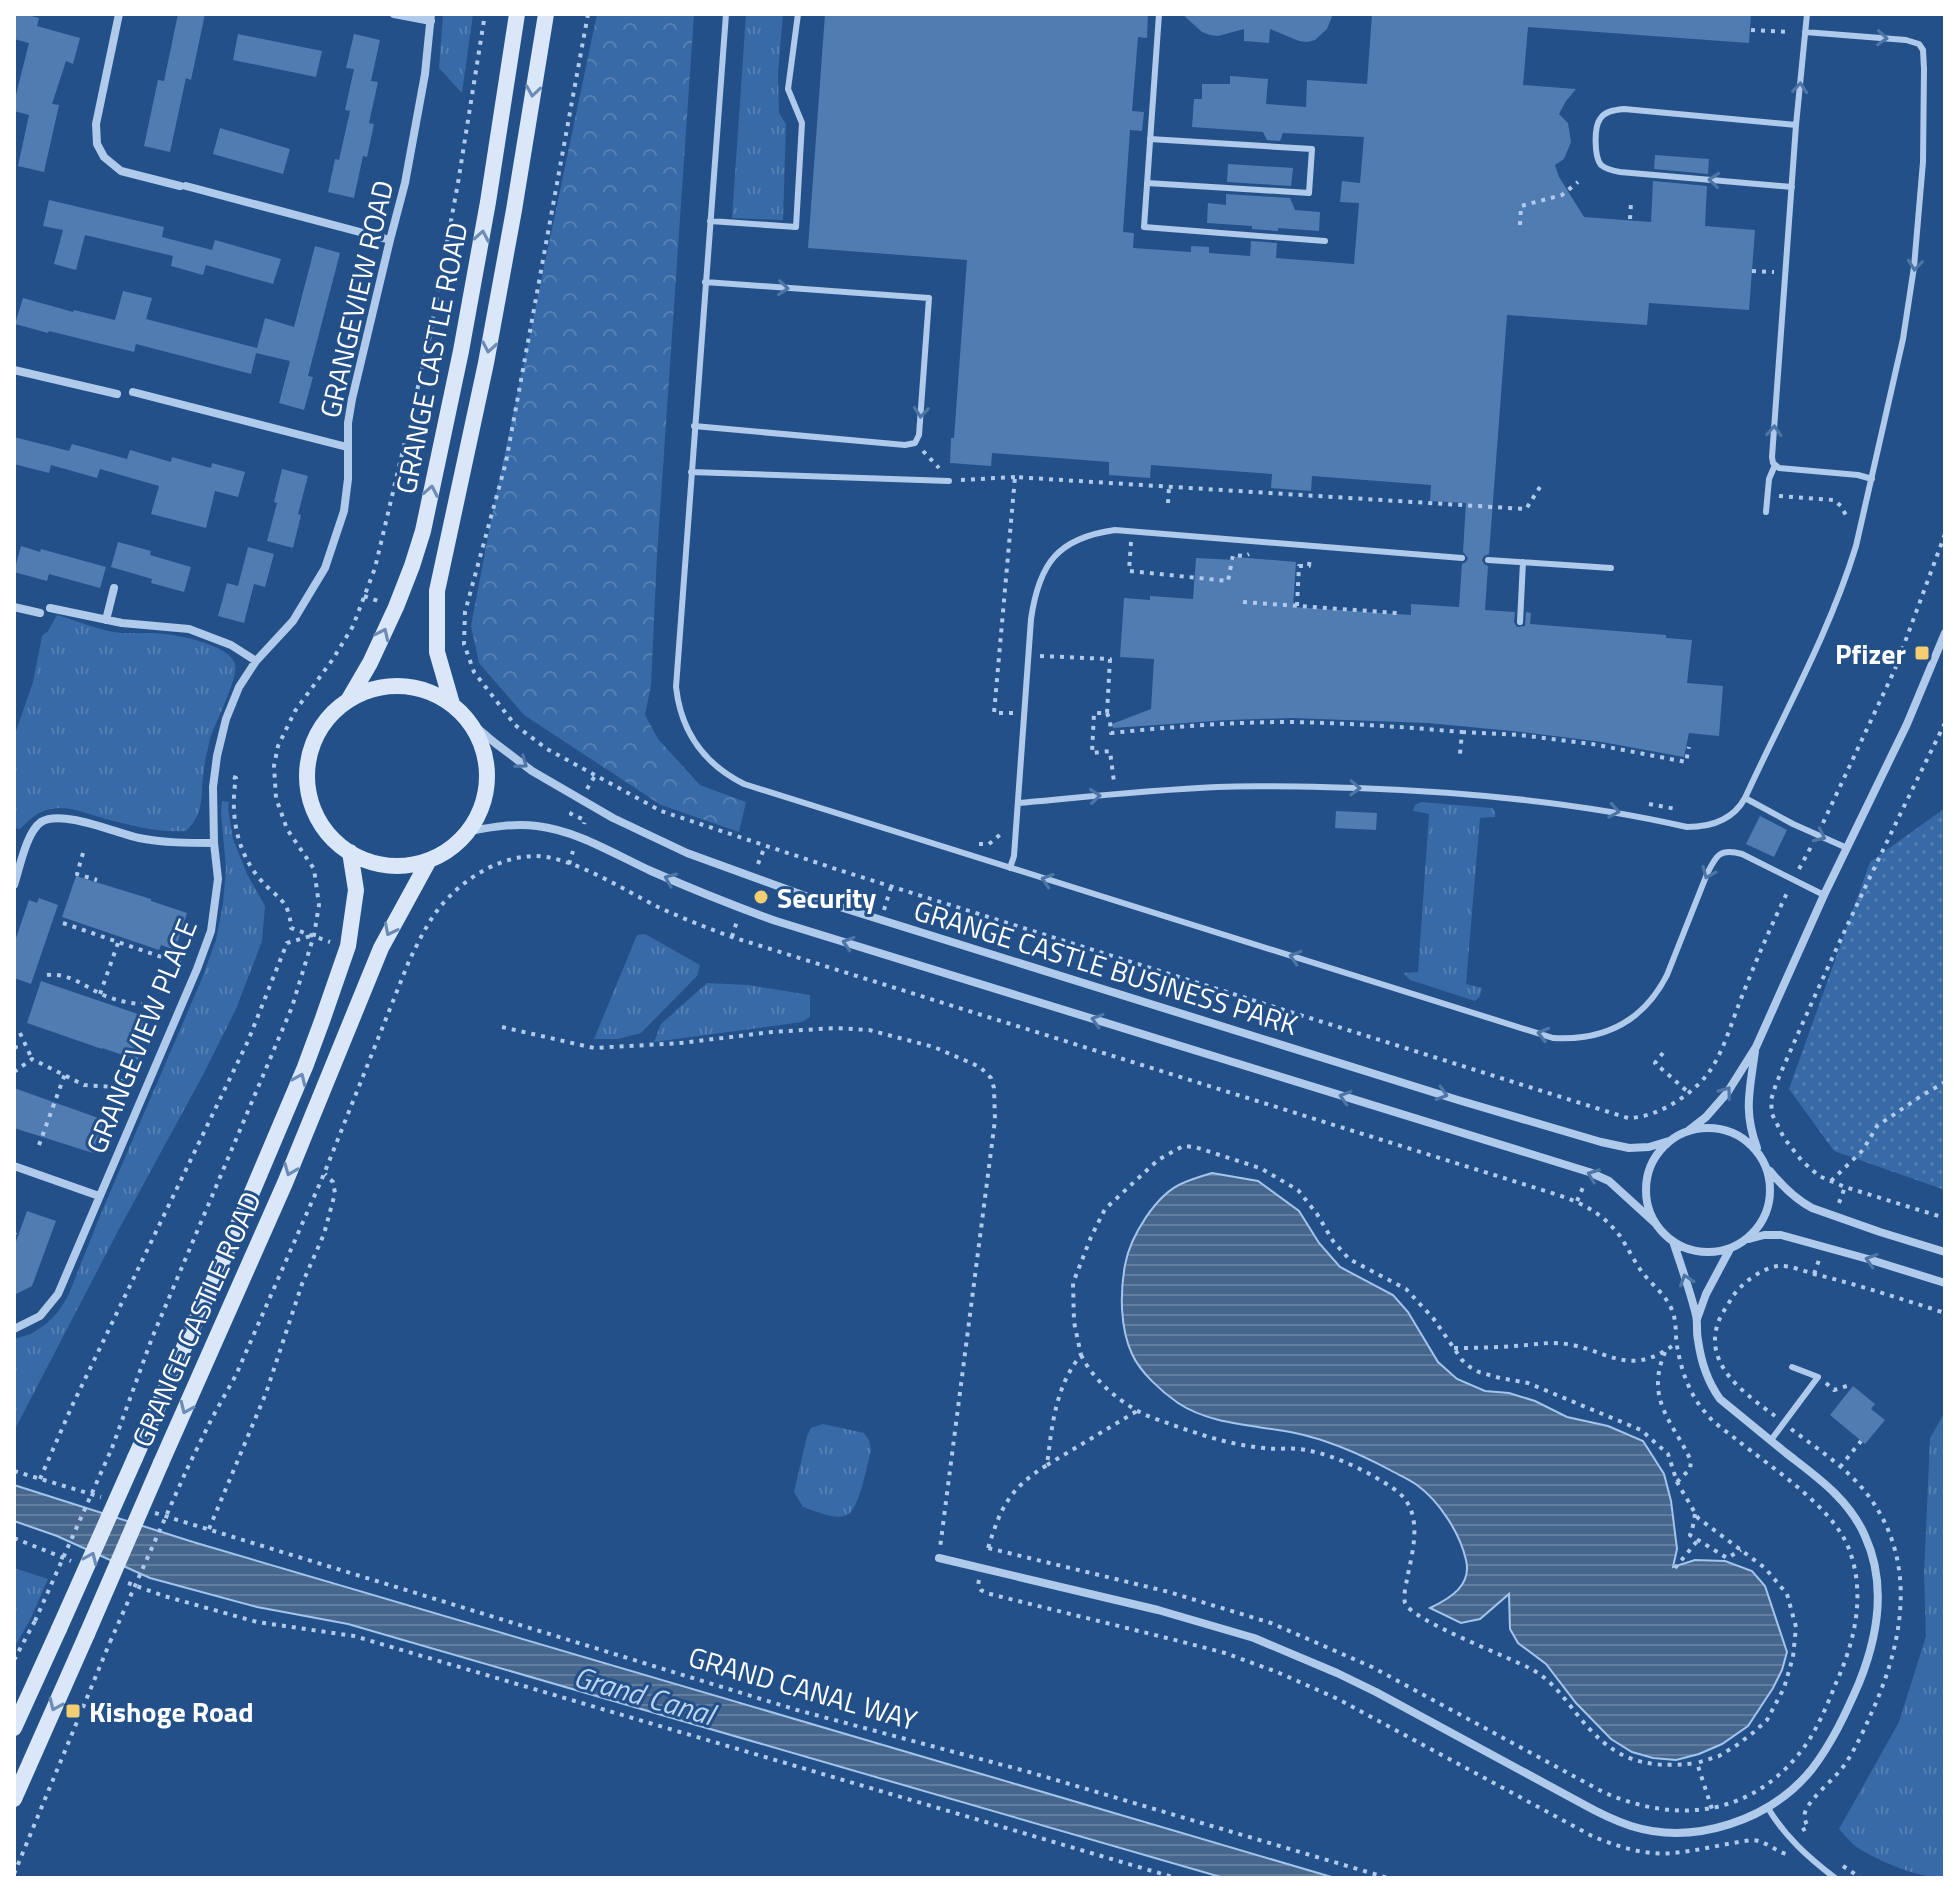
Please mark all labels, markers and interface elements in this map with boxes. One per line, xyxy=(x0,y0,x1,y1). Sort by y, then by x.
one-way arrow xyxy=(1876,29,1889,46)
one-way arrow xyxy=(1791,81,1808,94)
one-way arrow xyxy=(526,84,543,98)
one-way arrow xyxy=(1707,172,1720,189)
street label: GRANGEVIEW ROAD xyxy=(308,176,404,422)
street label: GRANGE CASTLE ROAD xyxy=(384,219,478,497)
one-way arrow xyxy=(472,229,489,242)
one-way arrow xyxy=(1906,259,1923,272)
one-way arrow xyxy=(777,279,790,296)
one-way arrow xyxy=(481,340,498,354)
one-way arrow xyxy=(913,406,930,419)
one-way arrow xyxy=(1765,424,1782,437)
one-way arrow xyxy=(422,484,439,498)
one-way arrow xyxy=(373,627,389,642)
place label: Pfizer xyxy=(1835,632,1906,675)
marker: Pfizer xyxy=(1913,644,1931,662)
one-way arrow xyxy=(513,754,528,768)
one-way arrow xyxy=(1349,779,1362,796)
one-way arrow xyxy=(1089,788,1102,805)
one-way arrow xyxy=(1607,802,1620,819)
one-way arrow xyxy=(1812,826,1827,842)
one-way arrow xyxy=(1702,865,1718,879)
one-way arrow xyxy=(664,872,678,888)
one-way arrow xyxy=(1041,873,1054,889)
place label: Security xyxy=(777,876,876,919)
marker: Security xyxy=(752,888,770,906)
street label: GRANGE CASTLE BUSINESS PARK xyxy=(909,888,1303,1046)
street label: GRANGEVIEW PLACE xyxy=(74,912,208,1160)
one-way arrow xyxy=(384,921,399,936)
one-way arrow xyxy=(842,936,856,952)
one-way arrow xyxy=(1289,950,1303,966)
one-way arrow xyxy=(1090,1013,1104,1029)
one-way arrow xyxy=(1537,1027,1551,1044)
one-way arrow xyxy=(290,1072,306,1087)
one-way arrow xyxy=(1434,1085,1448,1101)
one-way arrow xyxy=(1716,1087,1731,1101)
one-way arrow xyxy=(1339,1090,1353,1106)
one-way arrow xyxy=(284,1162,300,1176)
one-way arrow xyxy=(1587,1168,1601,1185)
street label: GRANGE CASTLE ROAD xyxy=(120,1184,272,1454)
one-way arrow xyxy=(1864,1253,1878,1269)
one-way arrow xyxy=(1679,1274,1695,1288)
one-way arrow xyxy=(179,1400,195,1414)
one-way arrow xyxy=(81,1552,97,1566)
street label: GRAND CANAL WAY xyxy=(684,1635,922,1741)
water label: Grand Canal xyxy=(568,1653,723,1738)
place label: Kishoge Road xyxy=(89,1690,254,1733)
one-way arrow xyxy=(49,1697,65,1711)
marker: Kishoge Road xyxy=(64,1702,82,1720)

